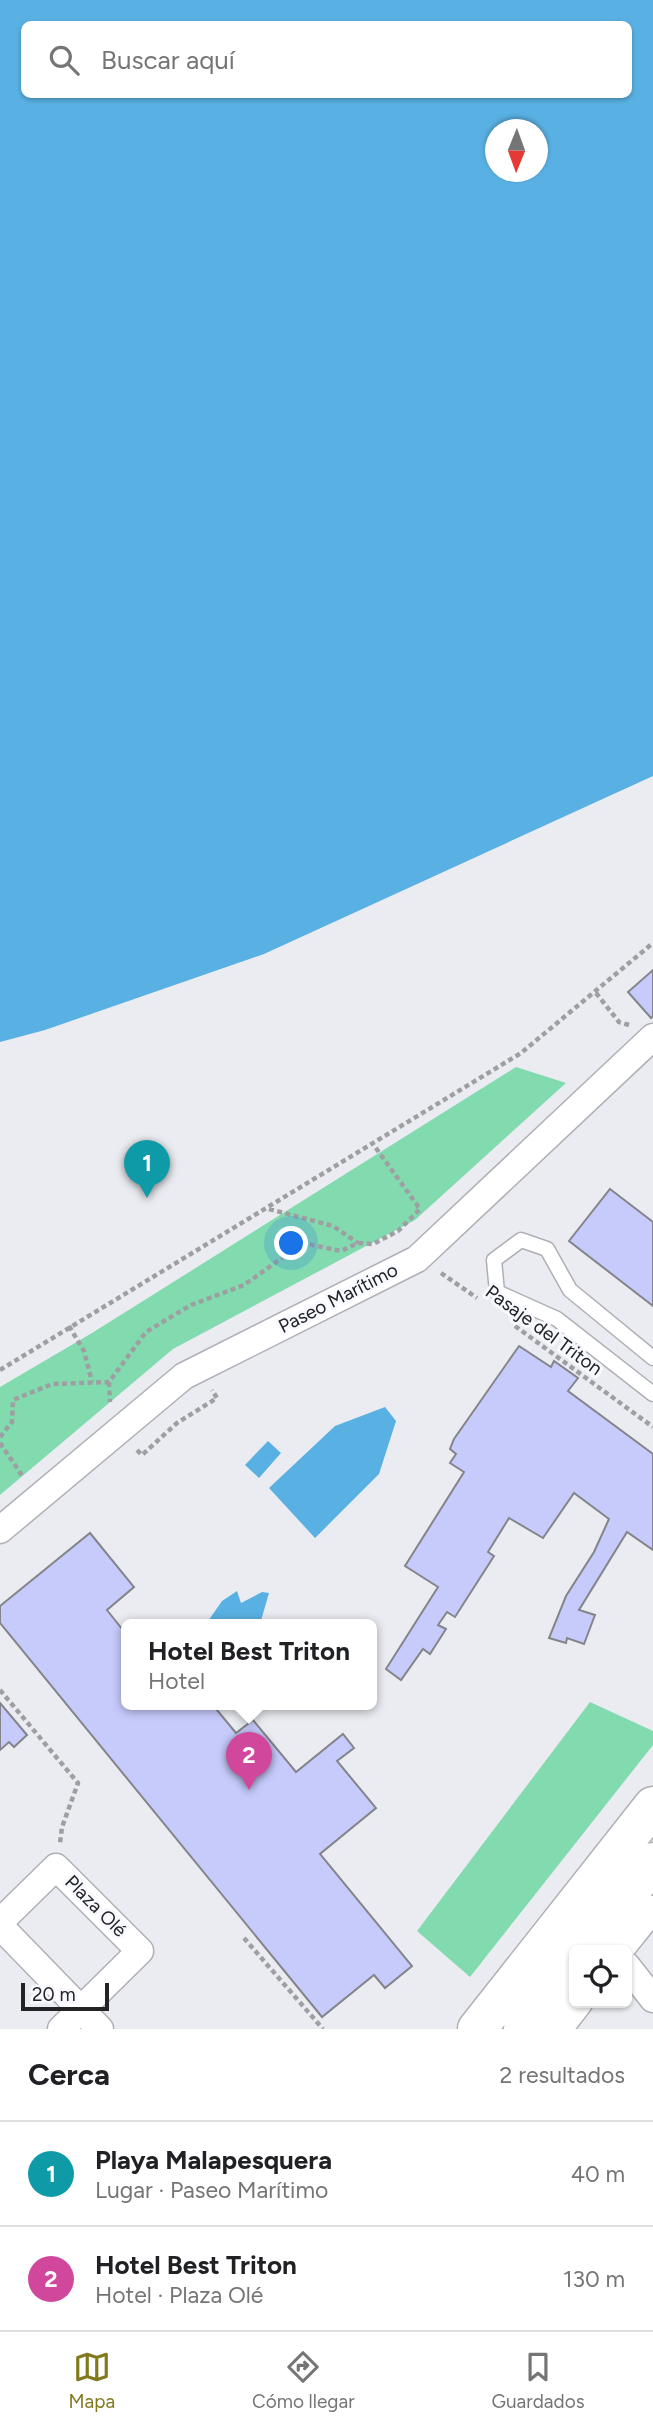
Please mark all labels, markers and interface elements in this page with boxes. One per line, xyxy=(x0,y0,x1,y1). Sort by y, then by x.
search box xyxy=(21,21,632,98)
icon: search xyxy=(45,41,83,79)
text: Buscar aquí xyxy=(101,44,235,76)
north arrow xyxy=(485,119,548,182)
pin: 1 xyxy=(124,1140,170,1198)
your location xyxy=(274,1226,308,1260)
street label: Paseo Marítimo xyxy=(274,1258,402,1338)
street label: Pasaje del Triton xyxy=(481,1280,607,1380)
popup xyxy=(121,1619,377,1710)
text: Hotel Best Triton xyxy=(148,1635,350,1667)
text: Hotel xyxy=(148,1667,205,1695)
pin: 2 xyxy=(226,1732,272,1790)
street label: Plaza Olé xyxy=(60,1870,132,1942)
map controls xyxy=(569,1945,632,2008)
button: locate xyxy=(569,1945,632,2008)
scale bar xyxy=(21,1980,108,2012)
text: 20 m xyxy=(32,1983,76,2006)
text: Cerca xyxy=(28,2056,110,2093)
text: 2 resultados xyxy=(500,2061,625,2089)
text: Playa Malapesquera xyxy=(95,2144,332,2176)
text: 1 xyxy=(46,2160,56,2188)
text: 40 m xyxy=(571,2160,625,2188)
text: Lugar · Paseo Marítimo xyxy=(95,2176,328,2204)
text: Hotel Best Triton xyxy=(95,2249,297,2281)
text: 2 xyxy=(44,2265,58,2293)
text: 130 m xyxy=(563,2265,625,2293)
text: Hotel · Plaza Olé xyxy=(95,2281,263,2309)
tab: Mapa xyxy=(68,2348,115,2413)
tab: Cómo llegar xyxy=(252,2348,355,2413)
tab: Guardados xyxy=(492,2348,585,2413)

